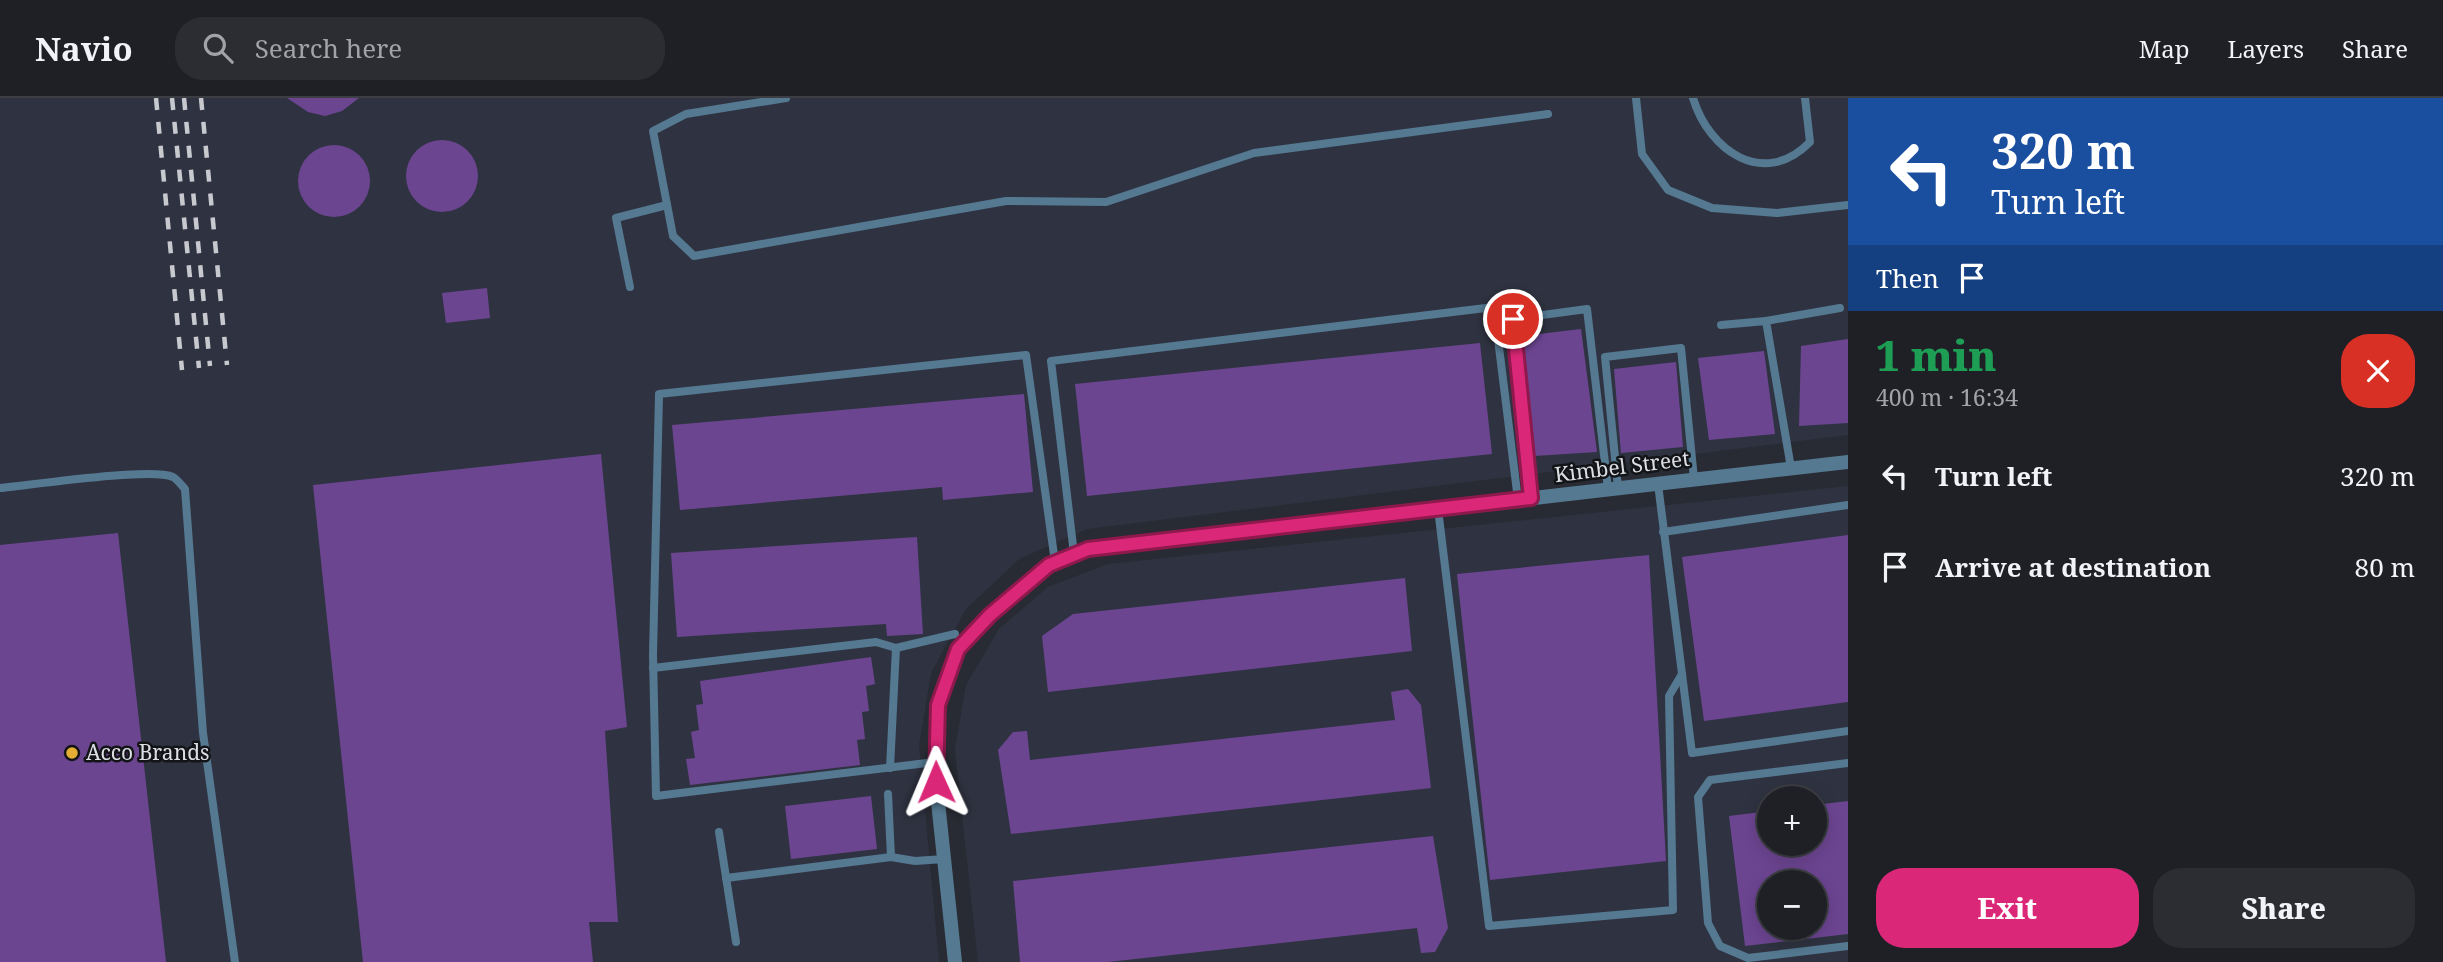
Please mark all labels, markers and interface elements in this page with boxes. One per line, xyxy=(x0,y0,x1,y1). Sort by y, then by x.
search box xyxy=(175,17,665,80)
text: Navio xyxy=(35,26,133,71)
icon: search xyxy=(199,29,237,67)
text: Search here xyxy=(255,30,402,66)
text: Map xyxy=(2139,32,2190,65)
text: Layers xyxy=(2228,32,2304,65)
text: Share xyxy=(2342,32,2408,65)
text: 320 m xyxy=(1991,117,2135,183)
icon: left xyxy=(1876,126,1967,217)
text: Turn left xyxy=(1991,180,2125,223)
icon: arrive xyxy=(1953,259,1991,297)
text: Then xyxy=(1876,260,1939,296)
pin xyxy=(1483,289,1543,349)
icon: arrive xyxy=(1494,300,1532,338)
text: 1 min xyxy=(1876,326,1997,383)
button: close xyxy=(2341,334,2415,408)
text: 400 m · 16:34 xyxy=(1876,381,2018,413)
street label: Kimbel Street xyxy=(1553,444,1691,488)
icon: left xyxy=(1876,457,1914,495)
text: Turn left xyxy=(1935,458,2052,494)
text: 320 m xyxy=(2340,458,2415,494)
icon: arrive xyxy=(1876,548,1914,586)
text: Arrive at destination xyxy=(1935,549,2211,585)
text: 80 m xyxy=(2355,549,2415,585)
place label: Acco Brands xyxy=(86,738,210,766)
marker: Acco Brands xyxy=(64,745,80,761)
position arrow xyxy=(899,745,973,819)
map controls xyxy=(1757,786,1827,940)
button: + xyxy=(1757,786,1827,856)
button: Exit xyxy=(1876,868,2139,948)
button: Share xyxy=(2153,868,2415,948)
button: − xyxy=(1757,870,1827,940)

